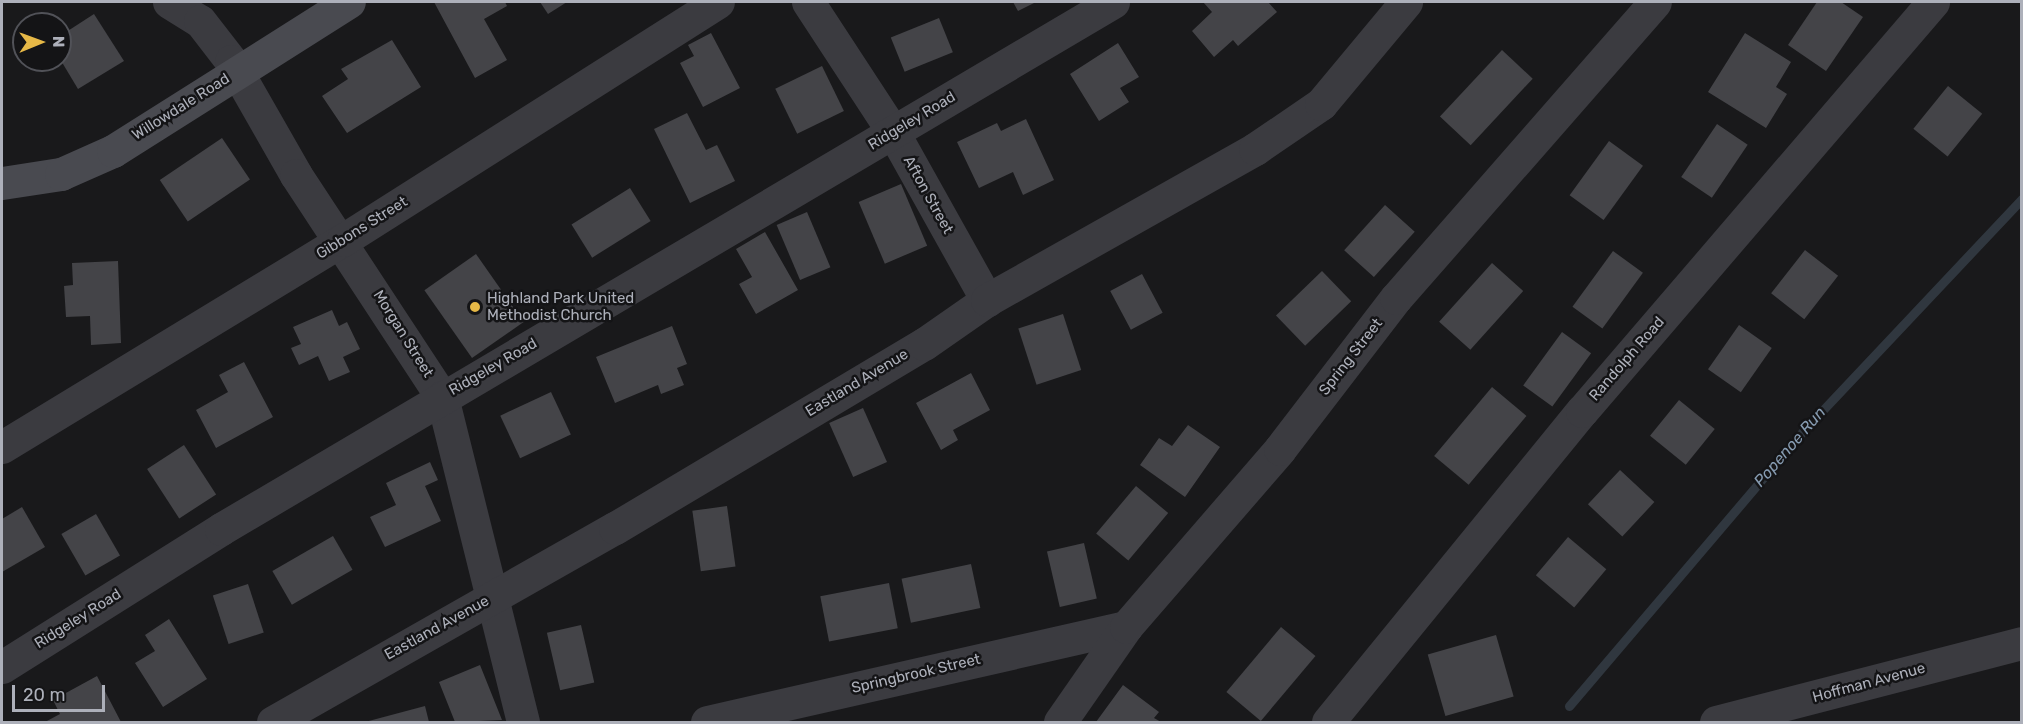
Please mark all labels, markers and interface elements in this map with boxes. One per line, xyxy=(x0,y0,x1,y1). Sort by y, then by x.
north arrow xyxy=(12,12,72,72)
text: N xyxy=(49,36,68,48)
street label: Willowdale Road xyxy=(129,70,233,144)
street label: Ridgeley Road xyxy=(865,88,959,154)
street label: Afton Street xyxy=(899,153,957,237)
street label: Gibbons Street xyxy=(313,193,411,263)
street label: Morgan Street xyxy=(369,287,437,381)
place label: Highland Park United Methodist Church xyxy=(487,289,634,324)
marker: Highland Park United Methodist Church xyxy=(468,300,482,314)
street label: Randolph Road xyxy=(1586,313,1668,405)
street label: Spring Street xyxy=(1315,315,1387,399)
street label: Ridgeley Road xyxy=(446,334,540,400)
street label: Eastland Avenue xyxy=(802,345,912,421)
water label: Popenoe Run xyxy=(1750,403,1830,491)
street label: Ridgeley Road xyxy=(31,585,125,653)
street label: Eastland Avenue xyxy=(381,592,493,664)
street label: Springbrook Street xyxy=(850,650,982,698)
street label: Hoffman Avenue xyxy=(1810,659,1928,707)
scale bar xyxy=(15,673,108,711)
text: 20 m xyxy=(23,684,65,706)

